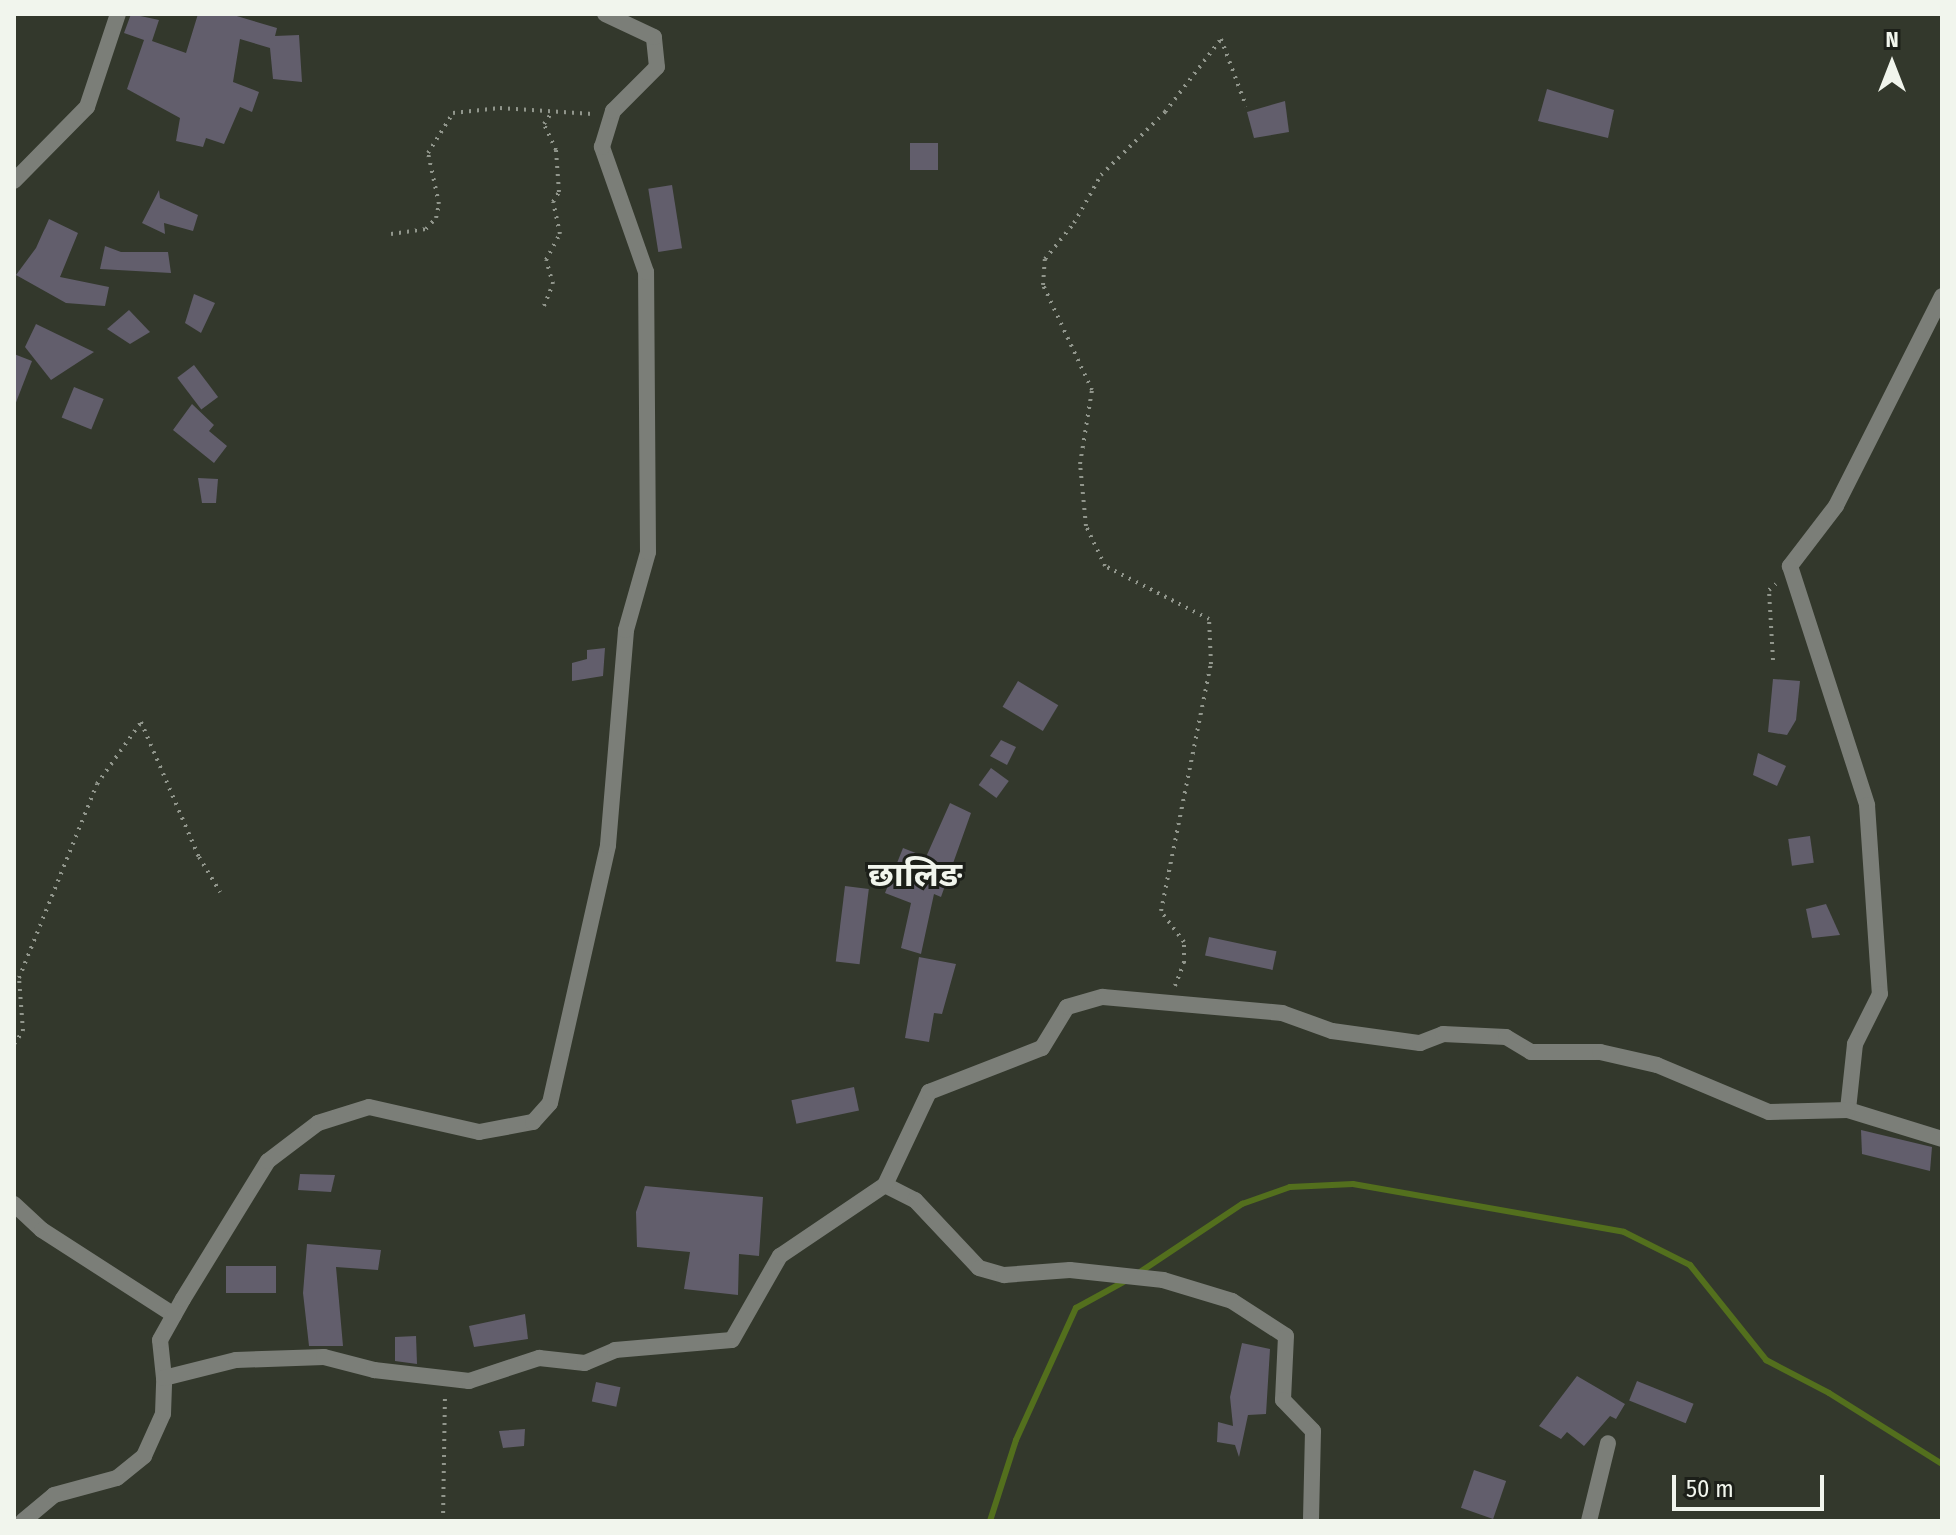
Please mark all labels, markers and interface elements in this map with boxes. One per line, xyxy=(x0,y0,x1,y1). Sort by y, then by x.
north arrow xyxy=(1852,24,1932,104)
text: N xyxy=(1885,26,1899,53)
district label: छालिङ xyxy=(868,855,962,895)
scale bar xyxy=(1676,1459,1828,1509)
text: 50 m xyxy=(1686,1475,1734,1503)

